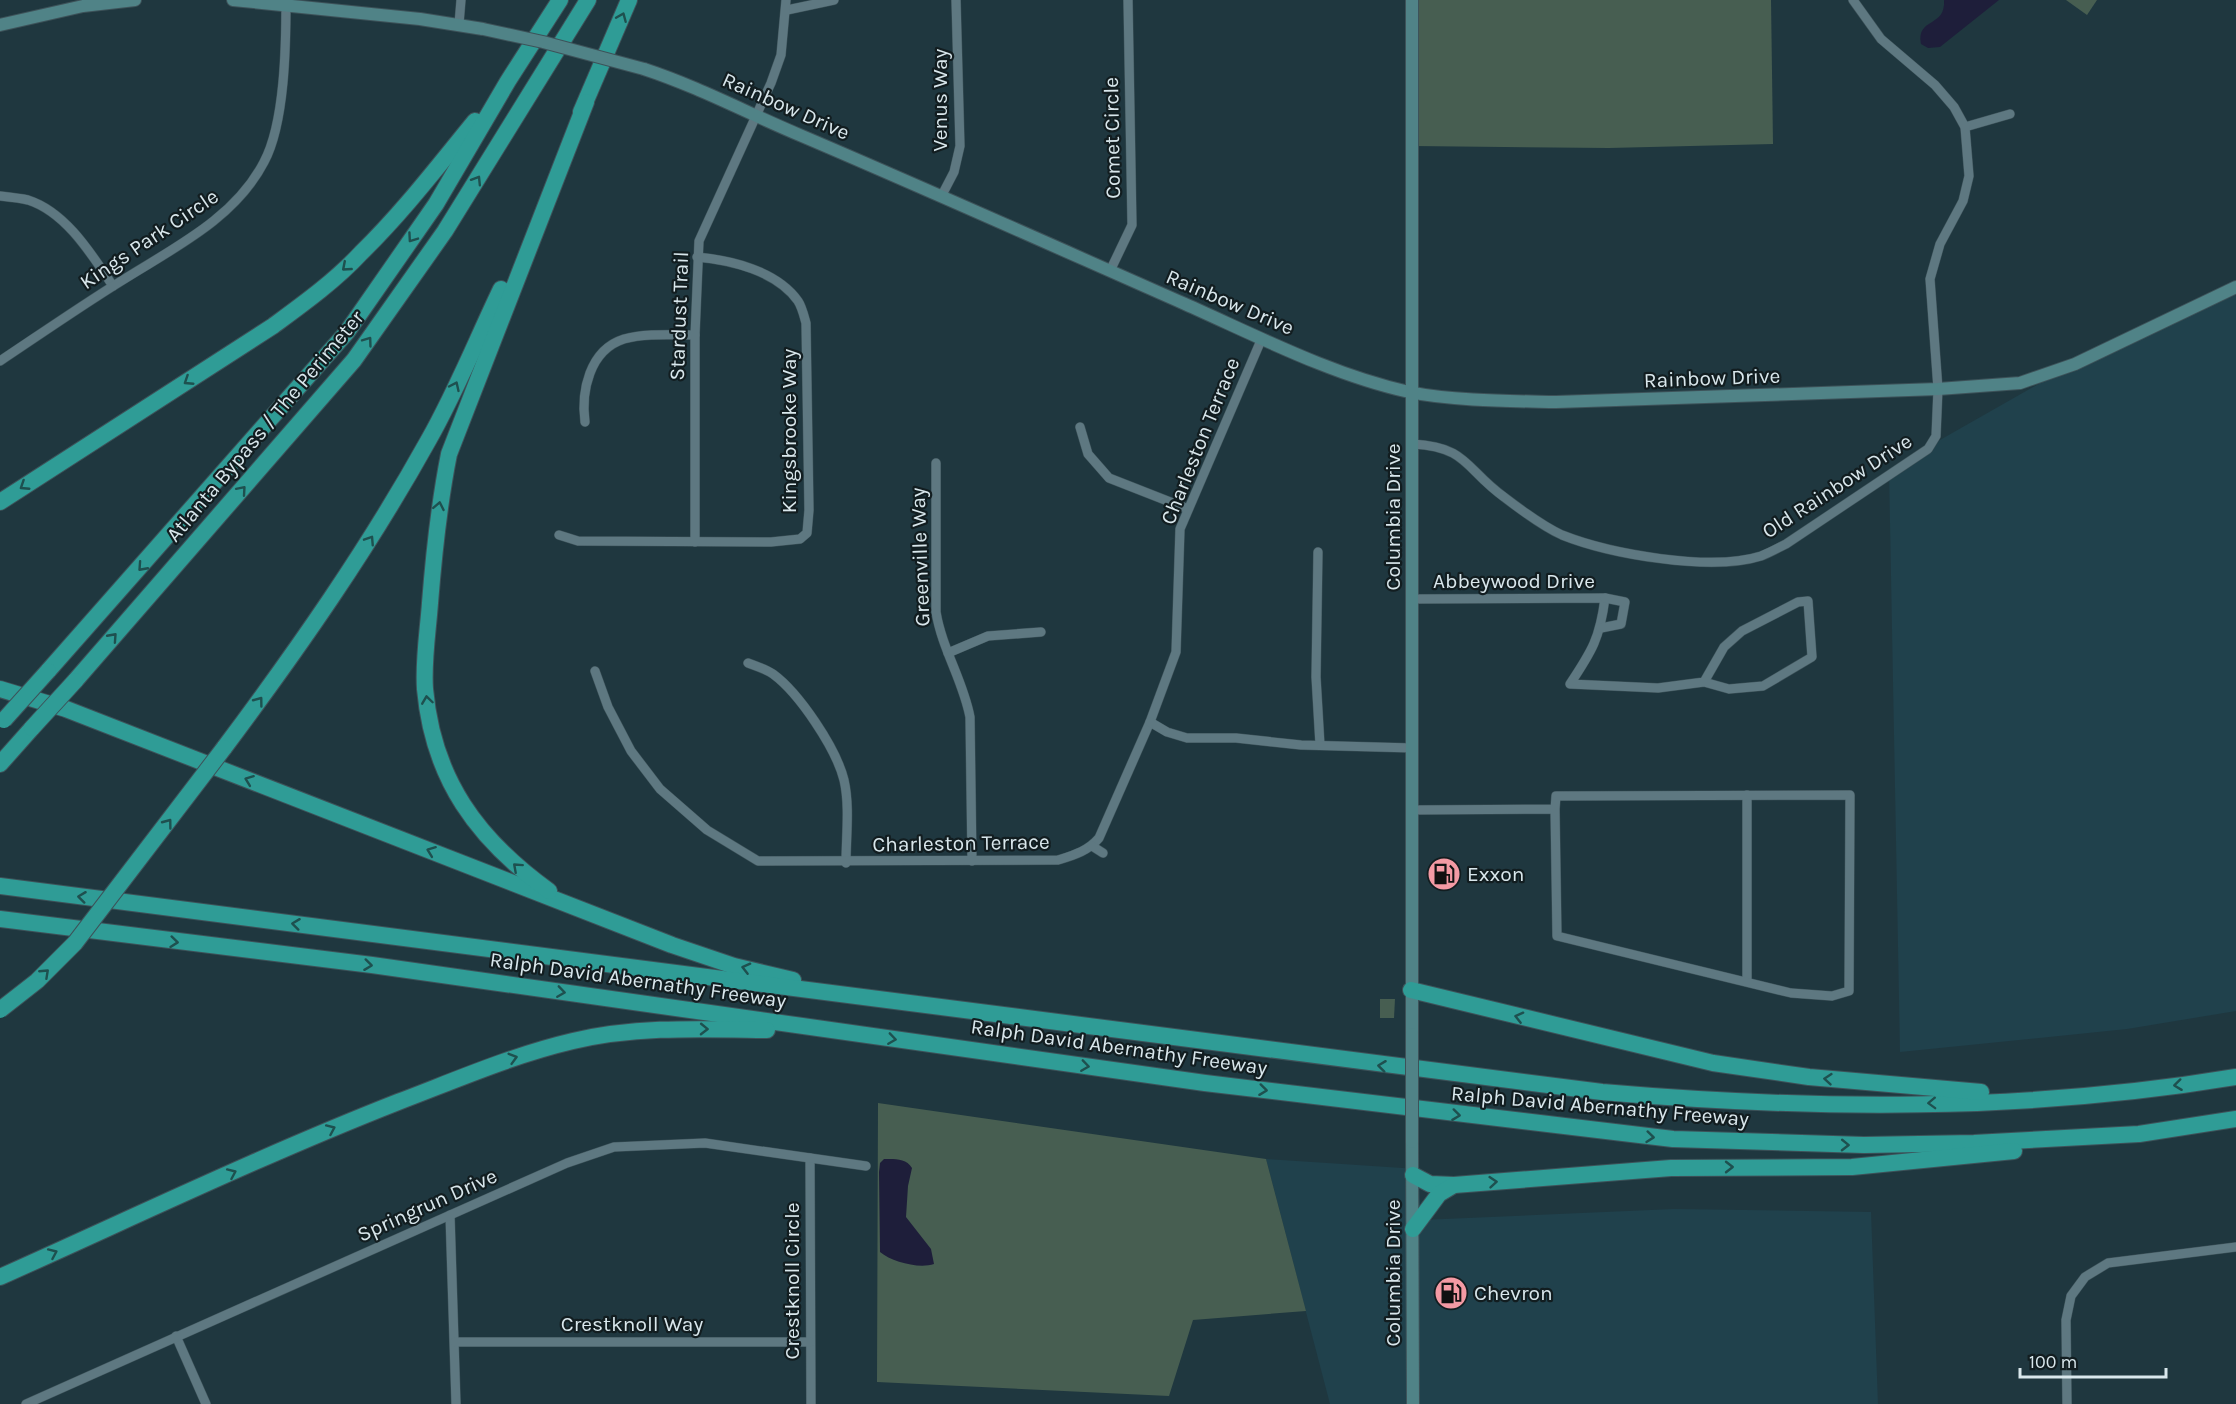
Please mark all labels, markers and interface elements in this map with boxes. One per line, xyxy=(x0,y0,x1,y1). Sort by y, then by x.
one-way arrow xyxy=(615,13,627,24)
street label: Venus Way xyxy=(928,48,952,151)
street label: Rainbow Drive xyxy=(719,67,853,145)
street label: Comet Circle xyxy=(1099,77,1125,199)
one-way arrow xyxy=(470,176,481,187)
street label: Kings Park Circle xyxy=(75,184,223,294)
one-way arrow xyxy=(408,232,419,243)
street label: Stardust Trail xyxy=(665,251,693,381)
one-way arrow xyxy=(342,260,353,271)
street label: Rainbow Drive xyxy=(1162,264,1298,340)
street label: Atlanta Bypass / The Perimeter xyxy=(161,305,369,546)
one-way arrow xyxy=(361,337,372,348)
street label: Kingsbrooke Way xyxy=(777,348,801,513)
street label: Charleston Terrace xyxy=(1156,354,1244,528)
street label: Rainbow Drive xyxy=(1643,364,1781,392)
one-way arrow xyxy=(184,373,194,385)
one-way arrow xyxy=(448,382,460,393)
street label: Old Rainbow Drive xyxy=(1758,429,1916,543)
street label: Columbia Drive xyxy=(1381,444,1405,590)
one-way arrow xyxy=(20,479,30,491)
one-way arrow xyxy=(235,486,246,497)
street label: Greenville Way xyxy=(906,487,934,627)
one-way arrow xyxy=(432,501,445,511)
one-way arrow xyxy=(362,536,373,547)
one-way arrow xyxy=(138,560,149,570)
street label: Abbeywood Drive xyxy=(1433,569,1595,593)
one-way arrow xyxy=(106,633,117,644)
one-way arrow xyxy=(421,695,433,704)
one-way arrow xyxy=(252,697,263,708)
one-way arrow xyxy=(244,775,255,787)
one-way arrow xyxy=(161,818,172,829)
street label: Charleston Terrace xyxy=(872,829,1050,857)
one-way arrow xyxy=(426,846,437,858)
fuel station icon: Exxon xyxy=(1426,856,1462,892)
place label: Exxon xyxy=(1467,862,1524,886)
one-way arrow xyxy=(513,863,524,874)
one-way arrow xyxy=(77,891,86,903)
one-way arrow xyxy=(291,919,300,931)
one-way arrow xyxy=(170,935,179,948)
street label: Ralph David Abernathy Freeway xyxy=(488,947,788,1013)
one-way arrow xyxy=(364,958,373,970)
one-way arrow xyxy=(741,963,751,976)
one-way arrow xyxy=(38,970,49,981)
one-way arrow xyxy=(557,985,566,997)
one-way arrow xyxy=(1515,1012,1525,1025)
street label: Ralph David Abernathy Freeway xyxy=(969,1014,1269,1080)
one-way arrow xyxy=(700,1023,709,1035)
one-way arrow xyxy=(887,1032,896,1044)
one-way arrow xyxy=(507,1053,518,1065)
one-way arrow xyxy=(1080,1059,1089,1071)
one-way arrow xyxy=(1377,1060,1387,1073)
one-way arrow xyxy=(1823,1073,1832,1086)
one-way arrow xyxy=(2174,1079,2183,1091)
street label: Ralph David Abernathy Freeway xyxy=(1450,1081,1750,1131)
one-way arrow xyxy=(1258,1083,1267,1096)
one-way arrow xyxy=(1927,1097,1936,1110)
one-way arrow xyxy=(1451,1108,1461,1121)
one-way arrow xyxy=(325,1124,336,1136)
one-way arrow xyxy=(1645,1130,1654,1143)
one-way arrow xyxy=(1840,1138,1849,1151)
one-way arrow xyxy=(1725,1161,1734,1173)
street label: Springrun Drive xyxy=(353,1163,501,1247)
one-way arrow xyxy=(225,1169,236,1181)
one-way arrow xyxy=(1488,1175,1497,1188)
street label: Columbia Drive xyxy=(1381,1200,1405,1346)
street label: Crestknoll Circle xyxy=(780,1202,804,1360)
one-way arrow xyxy=(47,1248,58,1260)
fuel station icon: Chevron xyxy=(1433,1275,1469,1311)
place label: Chevron xyxy=(1474,1281,1553,1305)
street label: Crestknoll Way xyxy=(561,1312,703,1336)
scale bar xyxy=(2020,1341,2166,1379)
text: 100 m xyxy=(2029,1351,2077,1373)

